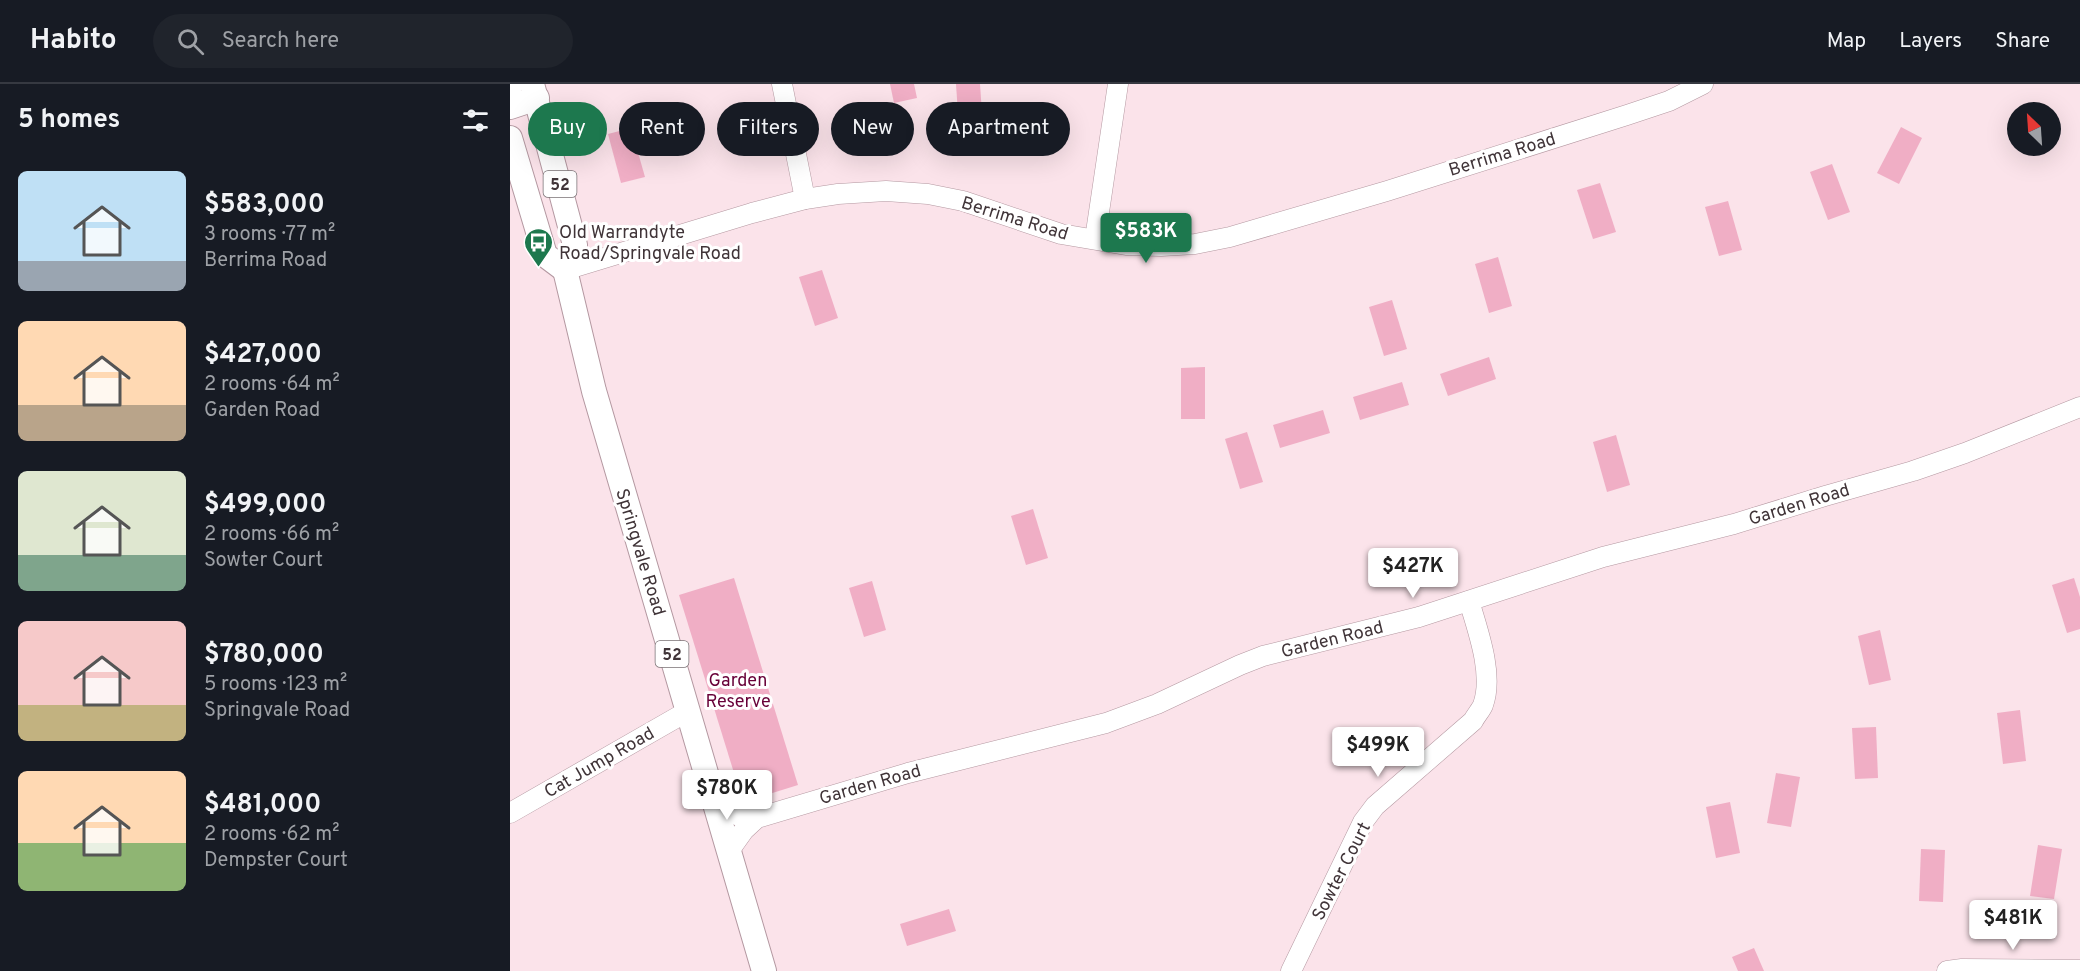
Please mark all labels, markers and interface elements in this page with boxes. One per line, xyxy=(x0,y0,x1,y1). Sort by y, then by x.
search box xyxy=(153,14,573,68)
text: Habito xyxy=(30,23,117,59)
icon: search xyxy=(174,25,207,58)
text: Search here xyxy=(222,28,339,55)
text: Map xyxy=(1827,28,1866,55)
text: Layers xyxy=(1899,28,1962,55)
text: Share xyxy=(1995,28,2050,55)
chip: Buy xyxy=(528,102,607,156)
chip: Rent xyxy=(619,102,705,156)
chip: Filters xyxy=(717,102,819,156)
chip: New xyxy=(831,102,914,156)
chip: Apartment xyxy=(926,102,1070,156)
north arrow xyxy=(2007,102,2061,156)
map controls xyxy=(2007,102,2061,156)
text: 5 homes xyxy=(18,104,120,137)
icon: filters xyxy=(459,104,492,137)
street label: Berrima Road xyxy=(1446,128,1559,183)
road number: 52 xyxy=(544,171,576,197)
text: $583,000 xyxy=(204,189,325,222)
street label: Berrima Road xyxy=(958,192,1071,247)
icon: home xyxy=(66,195,138,267)
pin: $583K xyxy=(1104,213,1188,264)
text: $583K xyxy=(1115,219,1177,245)
text: 3 rooms · 77 m² xyxy=(204,222,335,248)
place label: Old Warrandyte Road/Springvale Road xyxy=(559,222,741,266)
bus stop icon: Old Warrandyte Road/Springvale Road xyxy=(522,226,554,268)
text: Berrima Road xyxy=(204,248,327,274)
text: $427,000 xyxy=(204,339,322,372)
icon: home xyxy=(66,345,138,417)
text: 2 rooms · 64 m² xyxy=(204,372,340,398)
text: Garden Road xyxy=(204,398,320,424)
street label: Garden Road xyxy=(1746,479,1853,532)
street label: Springvale Road xyxy=(609,486,670,619)
text: $499,000 xyxy=(204,489,326,522)
icon: home xyxy=(66,495,138,567)
text: 2 rooms · 66 m² xyxy=(204,522,339,548)
text: Sowter Court xyxy=(204,548,323,574)
pin: $427K xyxy=(1371,548,1455,599)
text: $427K xyxy=(1382,554,1444,580)
street label: Garden Road xyxy=(1279,617,1386,664)
text: $780,000 xyxy=(204,639,324,672)
road number: 52 xyxy=(656,641,688,667)
icon: home xyxy=(66,645,138,717)
park label: Garden Reserve xyxy=(705,670,771,714)
text: 5 rooms · 123 m² xyxy=(204,672,347,698)
text: Springvale Road xyxy=(204,698,350,724)
street label: Cat Jump Road xyxy=(541,722,659,804)
pin: $499K xyxy=(1336,727,1420,778)
text: $499K xyxy=(1346,733,1410,759)
street label: Garden Road xyxy=(817,760,924,811)
pin: $780K xyxy=(685,770,769,821)
text: $780K xyxy=(696,776,758,802)
text: $481,000 xyxy=(204,789,321,822)
icon: home xyxy=(66,795,138,867)
street label: Sowter Court xyxy=(1308,819,1377,925)
text: 2 rooms · 62 m² xyxy=(204,822,340,848)
text: Dempster Court xyxy=(204,848,348,874)
pin: $481K xyxy=(1971,900,2055,951)
text: $481K xyxy=(1983,906,2043,932)

